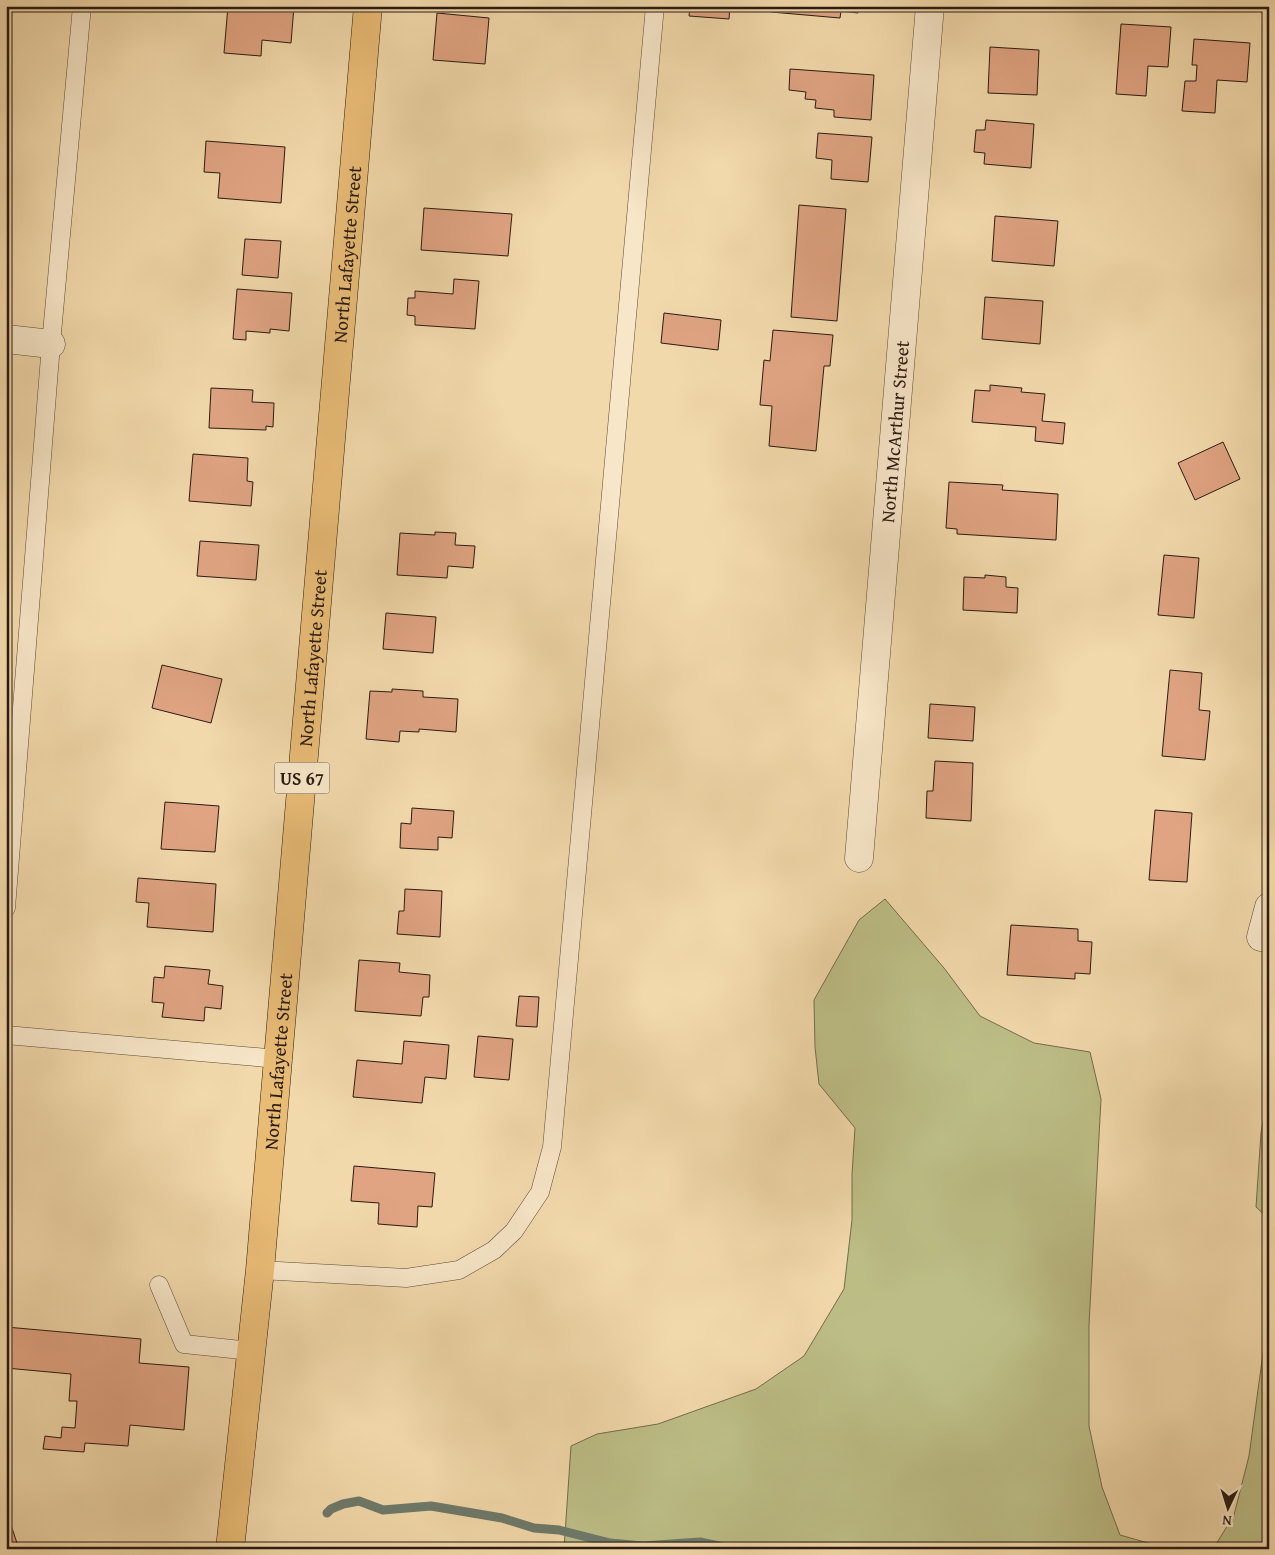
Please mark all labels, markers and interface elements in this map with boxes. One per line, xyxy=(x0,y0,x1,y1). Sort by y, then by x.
street label: North Lafayette Street xyxy=(325,164,368,344)
street label: North McArthur Street xyxy=(873,339,916,524)
street label: North Lafayette Street xyxy=(291,568,334,747)
road number: US 67 xyxy=(274,762,330,794)
street label: North Lafayette Street xyxy=(256,971,299,1151)
north arrow xyxy=(1202,1482,1252,1532)
text: N xyxy=(1221,1511,1232,1531)

